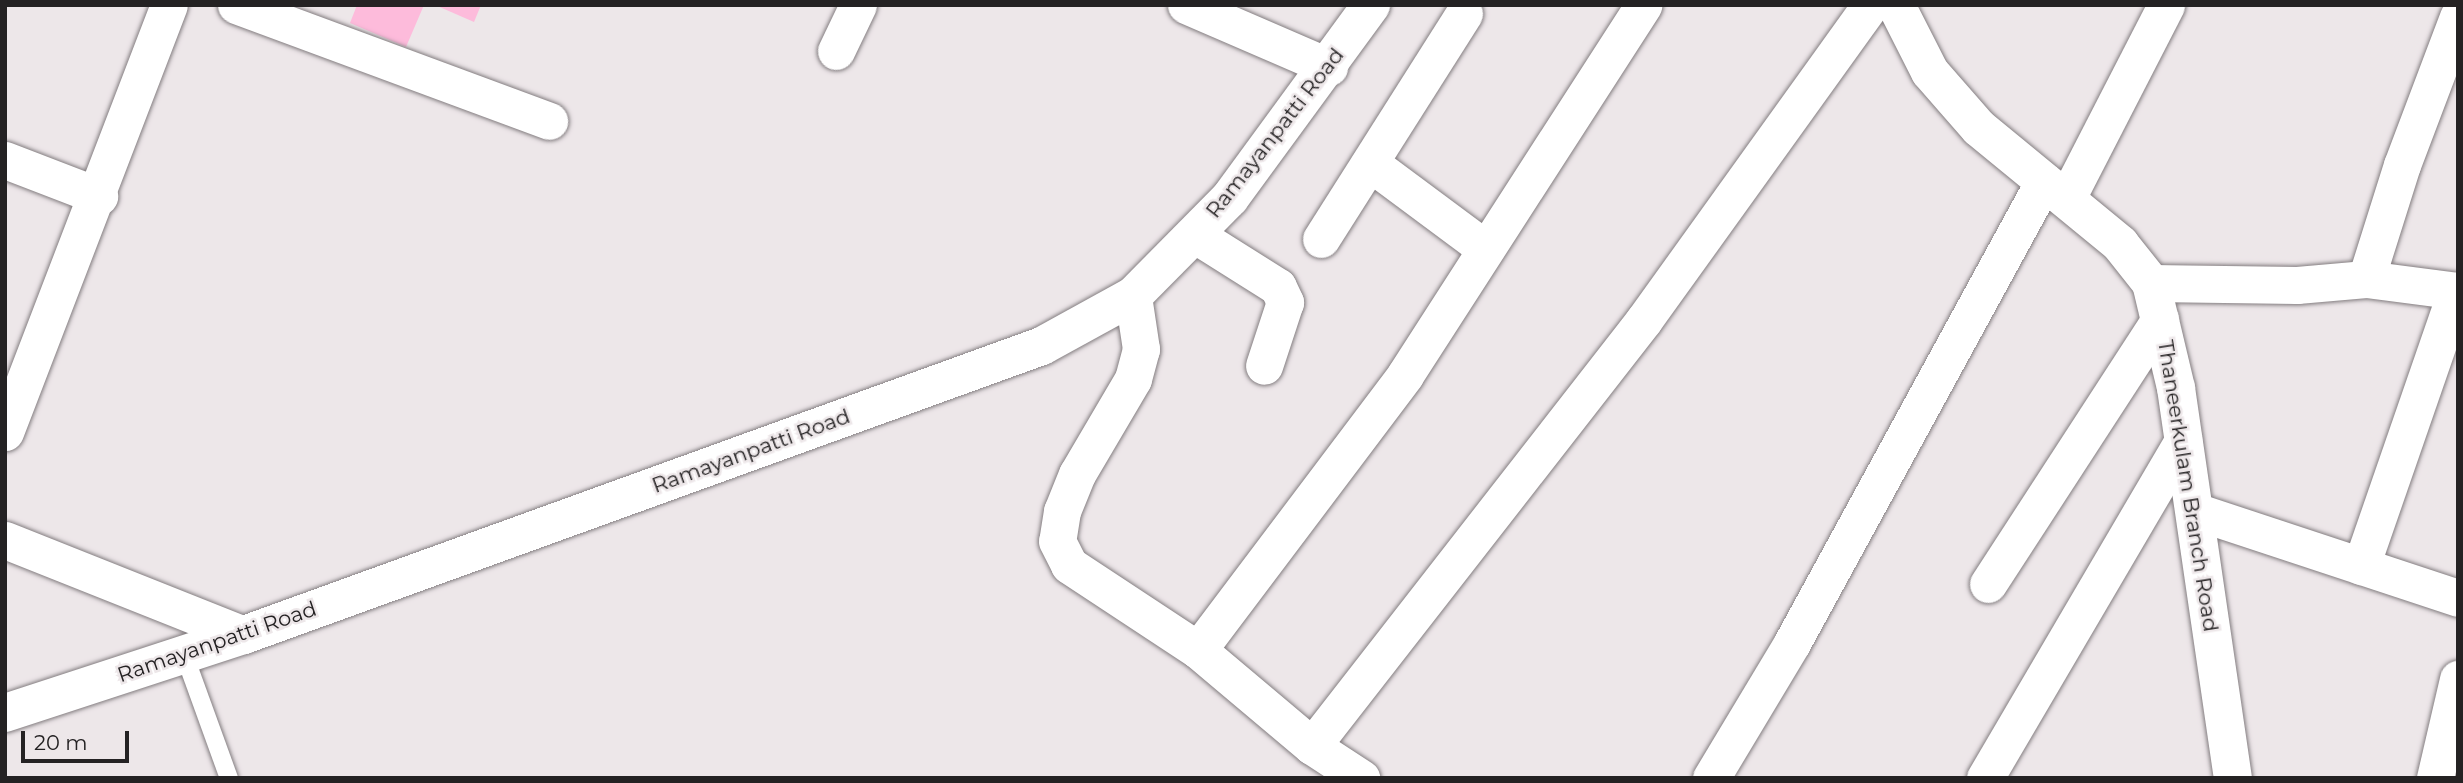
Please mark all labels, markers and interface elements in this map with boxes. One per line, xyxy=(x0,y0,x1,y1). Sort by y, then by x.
street label: Ramayanpatti Road xyxy=(1201,43,1349,223)
street label: Thaneerkulam Branch Road xyxy=(2152,338,2224,634)
street label: Ramayanpatti Road xyxy=(649,403,853,499)
street label: Ramayanpatti Road xyxy=(114,596,320,688)
scale bar xyxy=(24,716,133,760)
text: 20 m xyxy=(34,730,88,755)

